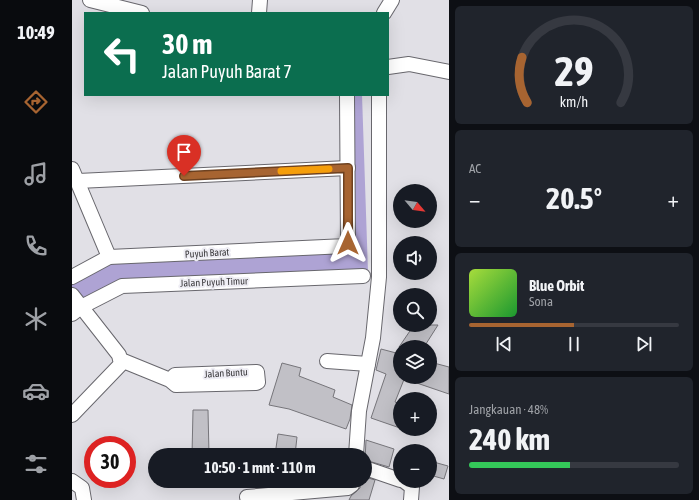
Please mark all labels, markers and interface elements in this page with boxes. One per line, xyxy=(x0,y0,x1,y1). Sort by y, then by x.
text: 10:49 xyxy=(17,22,55,43)
icon: left xyxy=(96,28,148,80)
text: 30 m xyxy=(162,28,212,60)
text: 29 xyxy=(554,47,594,95)
text: Jalan Puyuh Barat 7 xyxy=(162,61,292,82)
icon: directions xyxy=(22,88,50,116)
text: km/h xyxy=(560,93,588,109)
pin xyxy=(167,135,201,176)
icon: arrive xyxy=(173,141,195,163)
icon: music xyxy=(22,160,50,188)
text: AC xyxy=(469,161,481,176)
text: 20.5° xyxy=(546,181,602,215)
north arrow xyxy=(393,184,437,228)
map controls xyxy=(393,184,437,488)
text: − xyxy=(469,186,480,212)
text: + xyxy=(668,186,679,212)
position arrow xyxy=(327,222,369,264)
icon: phone xyxy=(22,232,50,260)
button: sound xyxy=(393,236,437,280)
street label: Puyuh Barat xyxy=(184,246,230,260)
street label: Jalan Puyuh Timur xyxy=(180,275,249,289)
text: Blue Orbit xyxy=(529,277,584,294)
button: search xyxy=(393,288,437,332)
text: Sona xyxy=(529,294,553,309)
icon: climate xyxy=(22,305,50,333)
icon: previous xyxy=(493,333,515,355)
icon: pause xyxy=(563,333,585,355)
icon: next xyxy=(633,333,655,355)
button: layers xyxy=(393,340,437,384)
street label: Jalan Buntu xyxy=(204,366,248,380)
icon: car xyxy=(22,377,50,405)
button: + xyxy=(393,392,437,436)
text: Jangkauan · 48% xyxy=(469,402,548,417)
text: 240 km xyxy=(469,422,550,456)
speed limit sign: 30 xyxy=(84,436,136,488)
button: − xyxy=(393,444,437,488)
icon: filters xyxy=(22,450,50,478)
text: 10:50 · 1 mnt · 110 m xyxy=(204,459,316,476)

